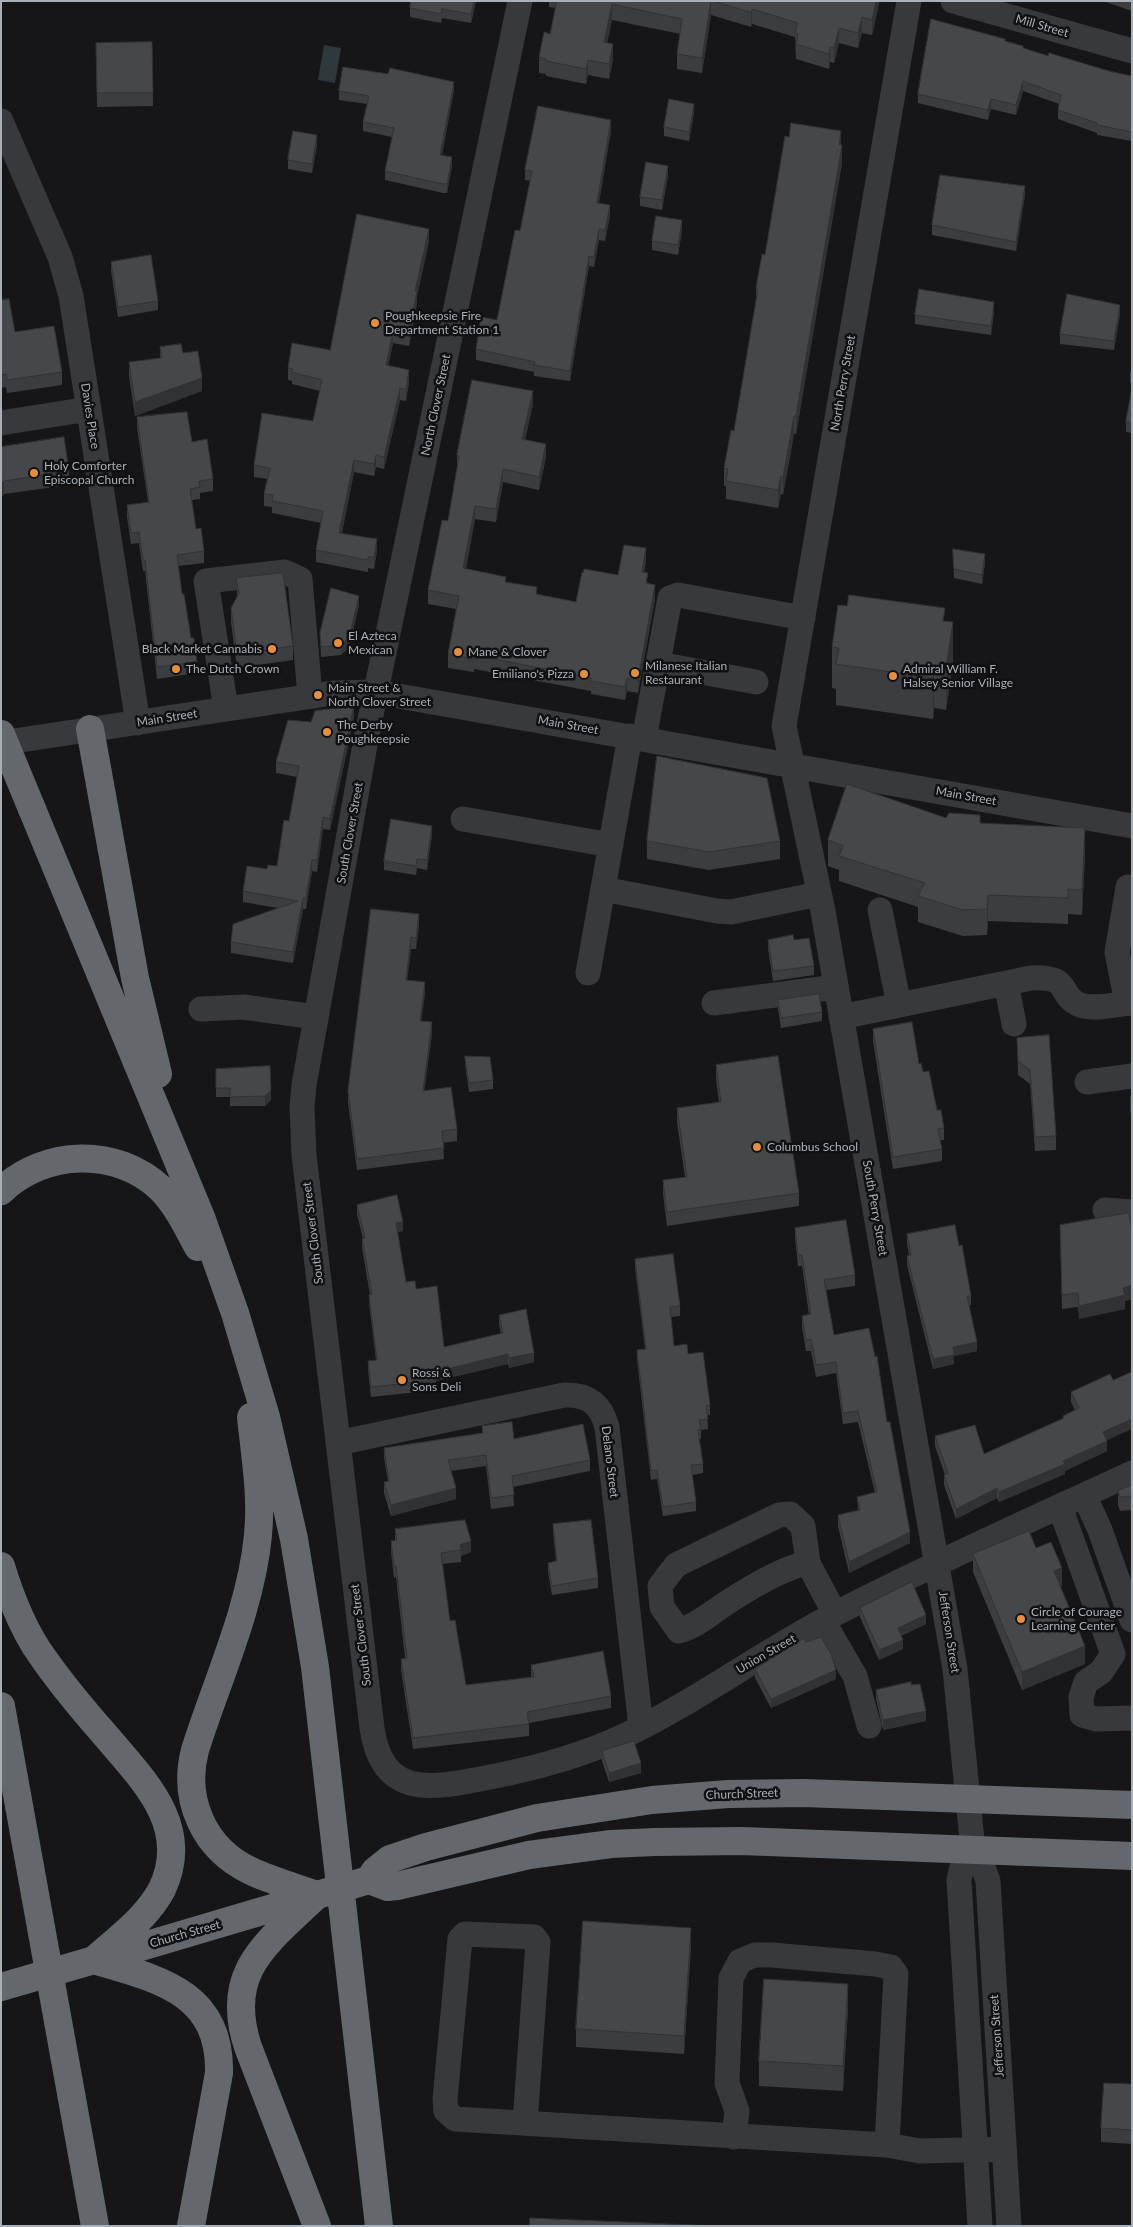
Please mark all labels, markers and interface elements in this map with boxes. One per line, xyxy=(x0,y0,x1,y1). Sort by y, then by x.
street label: Mill Street xyxy=(1014,12,1070,40)
place label: Poughkeepsie Fire Department Station 1 xyxy=(385,309,499,337)
marker: Poughkeepsie Fire Department Station 1 xyxy=(369,317,381,329)
street label: North Perry Street xyxy=(827,334,859,432)
street label: North Clover Street xyxy=(418,353,454,457)
street label: Davies Place xyxy=(78,382,102,450)
place label: Holy Comforter Episcopal Church xyxy=(44,459,135,487)
marker: Holy Comforter Episcopal Church xyxy=(28,467,40,479)
place label: El Azteca Mexican xyxy=(348,629,397,657)
marker: El Azteca Mexican xyxy=(332,637,344,649)
place label: Black Market Cannabis xyxy=(142,642,262,656)
marker: Black Market Cannabis xyxy=(266,643,278,655)
place label: Mane & Clover xyxy=(468,645,547,659)
marker: Mane & Clover xyxy=(452,646,464,658)
place label: Milanese Italian Restaurant xyxy=(645,659,727,687)
place label: The Dutch Crown xyxy=(186,662,280,676)
place label: Admiral William F. Halsey Senior Village xyxy=(903,662,1013,690)
marker: The Dutch Crown xyxy=(170,663,182,675)
place label: Emiliano's Pizza xyxy=(492,667,574,681)
marker: Milanese Italian Restaurant xyxy=(629,667,641,679)
marker: Emiliano's Pizza xyxy=(578,668,590,680)
marker: Admiral William F. Halsey Senior Village xyxy=(887,670,899,682)
place label: Main Street & North Clover Street xyxy=(328,681,431,709)
marker: Main Street & North Clover Street xyxy=(312,689,324,701)
street label: Main Street xyxy=(136,706,198,730)
street label: Main Street xyxy=(537,713,599,737)
place label: The Derby Poughkeepsie xyxy=(337,718,410,746)
marker: The Derby Poughkeepsie xyxy=(321,726,333,738)
street label: South Clover Street xyxy=(334,781,366,885)
street label: Main Street xyxy=(935,784,997,808)
place label: Columbus School xyxy=(767,1140,858,1154)
marker: Columbus School xyxy=(751,1141,763,1153)
street label: South Perry Street xyxy=(860,1159,890,1257)
street label: South Clover Street xyxy=(300,1181,326,1285)
place label: Rossi & Sons Deli xyxy=(412,1366,461,1394)
marker: Rossi & Sons Deli xyxy=(396,1374,408,1386)
street label: Delano Street xyxy=(598,1425,622,1499)
street label: South Clover Street xyxy=(348,1583,374,1687)
street label: Jefferson Street xyxy=(935,1590,963,1674)
place label: Circle of Courage Learning Center xyxy=(1031,1605,1122,1633)
marker: Circle of Courage Learning Center xyxy=(1015,1613,1027,1625)
street label: Union Street xyxy=(734,1631,798,1677)
street label: Church Street xyxy=(705,1786,779,1802)
street label: Church Street xyxy=(148,1917,222,1951)
street label: Jefferson Street xyxy=(987,1994,1007,2078)

